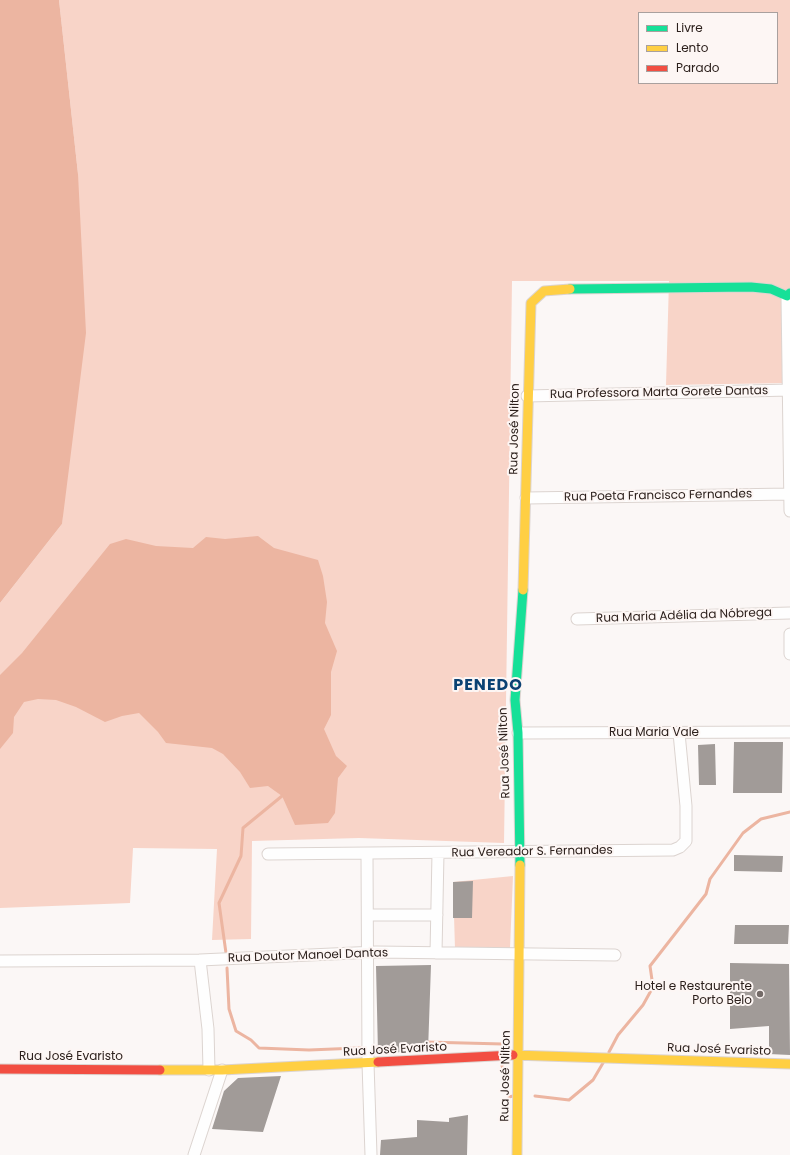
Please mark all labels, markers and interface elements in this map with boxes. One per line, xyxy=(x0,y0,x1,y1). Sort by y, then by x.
legend xyxy=(638,12,778,84)
text: Livre xyxy=(676,19,703,36)
text: Lento xyxy=(676,39,708,56)
text: Parado xyxy=(676,59,719,76)
street label: Rua José Nilton xyxy=(507,383,523,475)
street label: Rua Professora Marta Gorete Dantas xyxy=(550,384,768,402)
street label: Rua Poeta Francisco Fernandes xyxy=(564,487,752,505)
street label: Rua Maria Adélia da Nóbrega xyxy=(596,606,772,626)
district label: PENEDO xyxy=(453,676,523,696)
street label: Rua José Nilton xyxy=(496,707,514,799)
street label: Rua Maria Vale xyxy=(609,726,699,740)
street label: Rua Vereador S. Fernandes xyxy=(451,843,613,861)
street label: Rua Doutor Manoel Dantas xyxy=(228,946,388,966)
place label: Hotel e Restaurente Porto Belo xyxy=(635,980,752,1008)
marker: Hotel e Restaurente Porto Belo xyxy=(755,989,765,999)
street label: Rua José Nilton xyxy=(498,1030,514,1122)
street label: Rua José Evaristo xyxy=(343,1040,447,1060)
street label: Rua José Evaristo xyxy=(667,1041,771,1059)
street label: Rua José Evaristo xyxy=(19,1050,123,1064)

